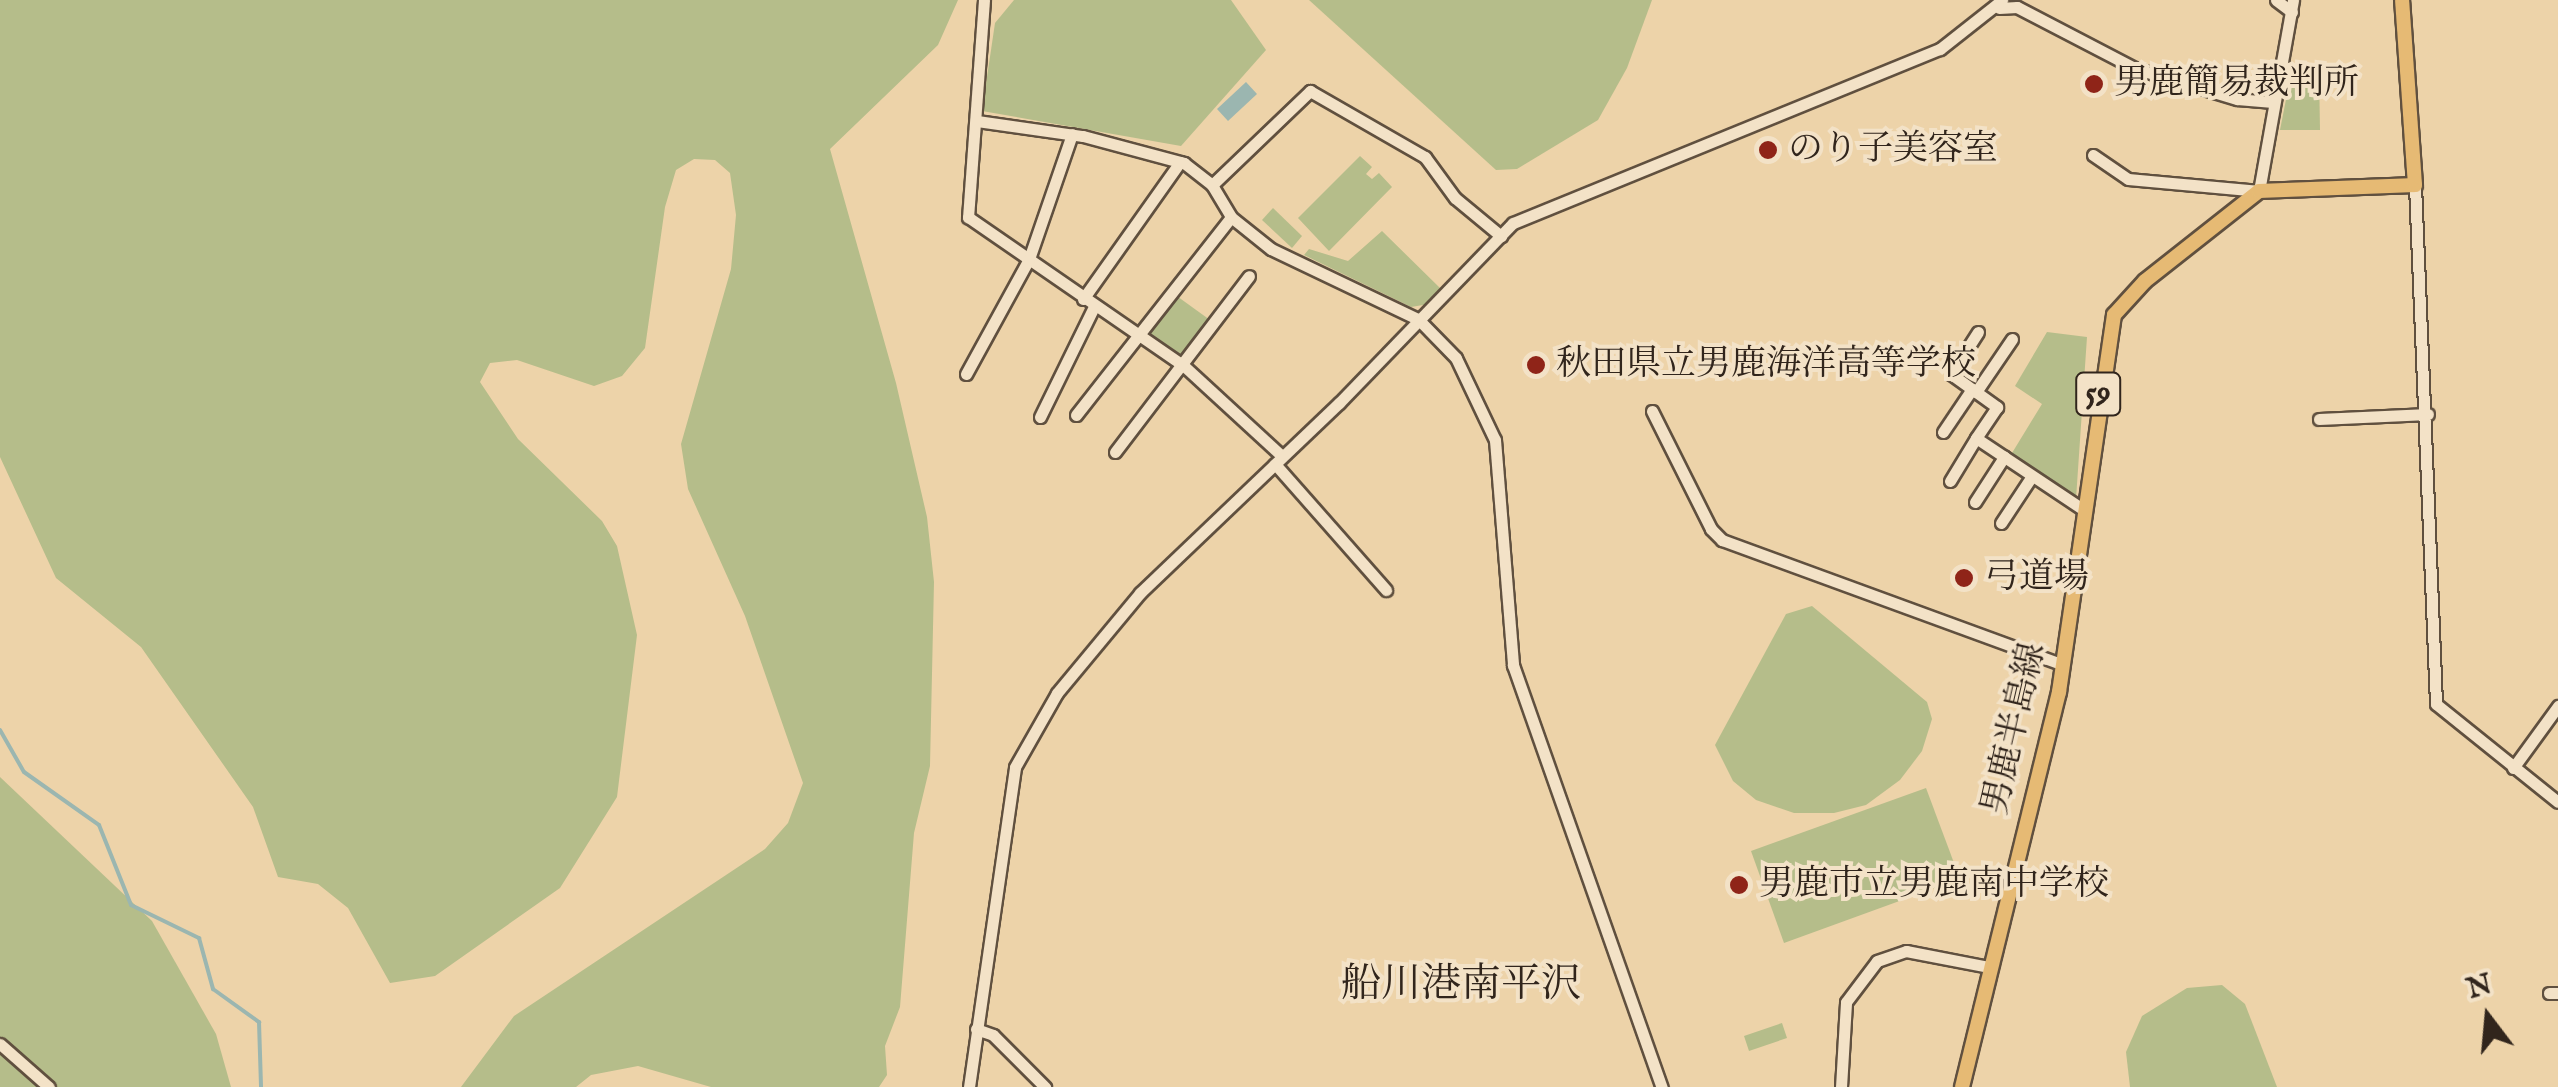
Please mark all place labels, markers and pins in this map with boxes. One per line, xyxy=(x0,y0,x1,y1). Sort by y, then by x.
place label: 男鹿簡易裁判所 xyxy=(2114,63,2359,105)
marker: 男鹿簡易裁判所 xyxy=(2083,73,2105,95)
place label: のり子美容室 xyxy=(1788,129,1998,171)
marker: のり子美容室 xyxy=(1757,139,1779,161)
place label: 秋田県立男鹿海洋高等学校 xyxy=(1556,344,1976,386)
marker: 秋田県立男鹿海洋高等学校 xyxy=(1525,354,1547,376)
place label: 弓道場 xyxy=(1984,557,2089,599)
marker: 弓道場 xyxy=(1953,567,1975,589)
place label: 男鹿市立男鹿南中学校 xyxy=(1759,864,2109,906)
marker: 男鹿市立男鹿南中学校 xyxy=(1728,874,1750,896)

